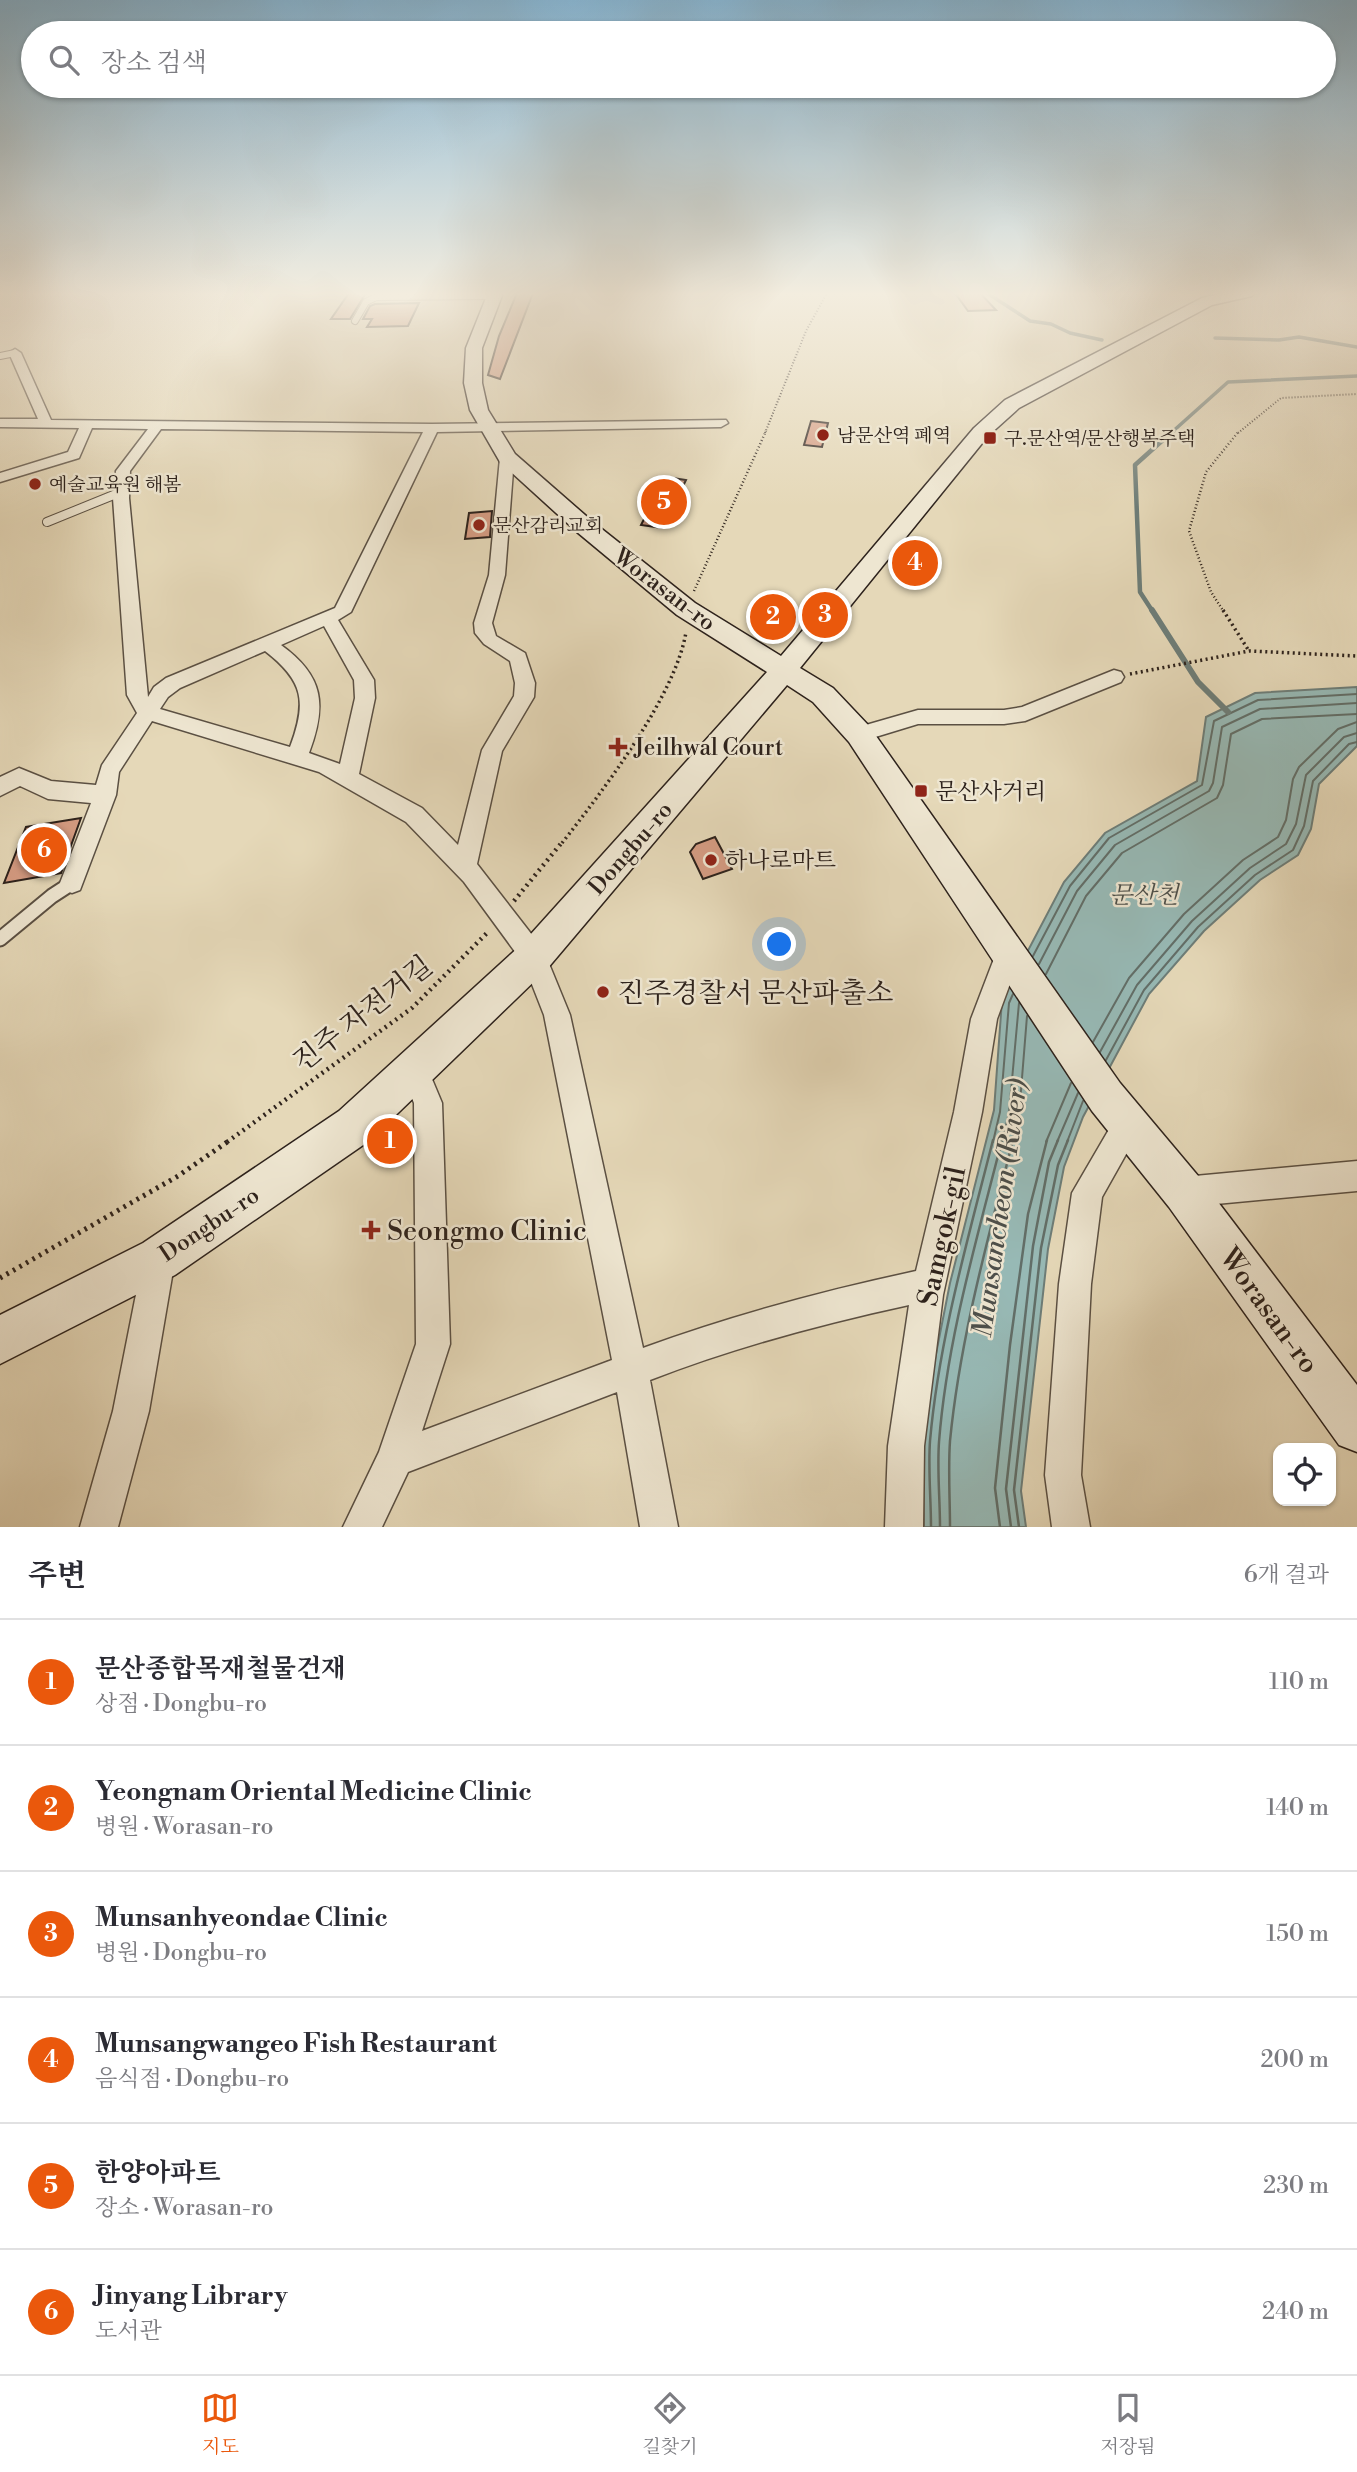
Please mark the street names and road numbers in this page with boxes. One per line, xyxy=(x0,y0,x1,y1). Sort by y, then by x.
street label: Worasan-ro xyxy=(607,542,721,637)
street label: Dongbu-ro xyxy=(583,796,679,901)
street label: 진주 자전거길 xyxy=(286,949,440,1080)
street label: Samgok-gil xyxy=(911,1163,974,1309)
street label: Dongbu-ro xyxy=(154,1181,265,1268)
street label: Worasan-ro xyxy=(1211,1240,1326,1381)

